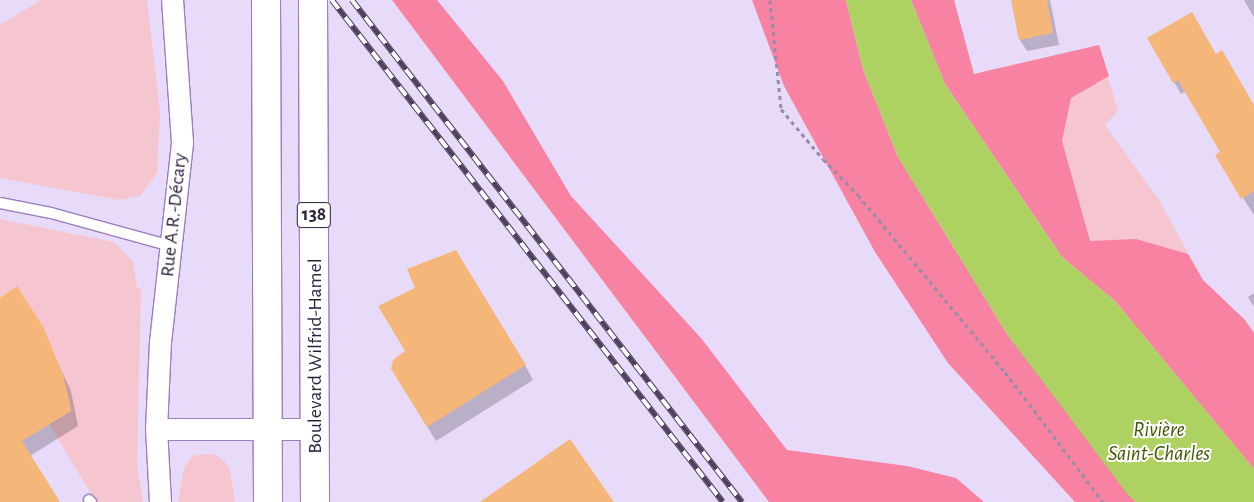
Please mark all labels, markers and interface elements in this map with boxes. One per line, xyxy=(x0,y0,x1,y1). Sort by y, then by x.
street label: Rue A.R.-Décary xyxy=(156,152,192,278)
road number: 138 xyxy=(296,198,332,232)
street label: Boulevard Wilfrid-Hamel xyxy=(303,258,327,454)
water label: Rivière Saint-Charles xyxy=(1108,417,1210,467)

